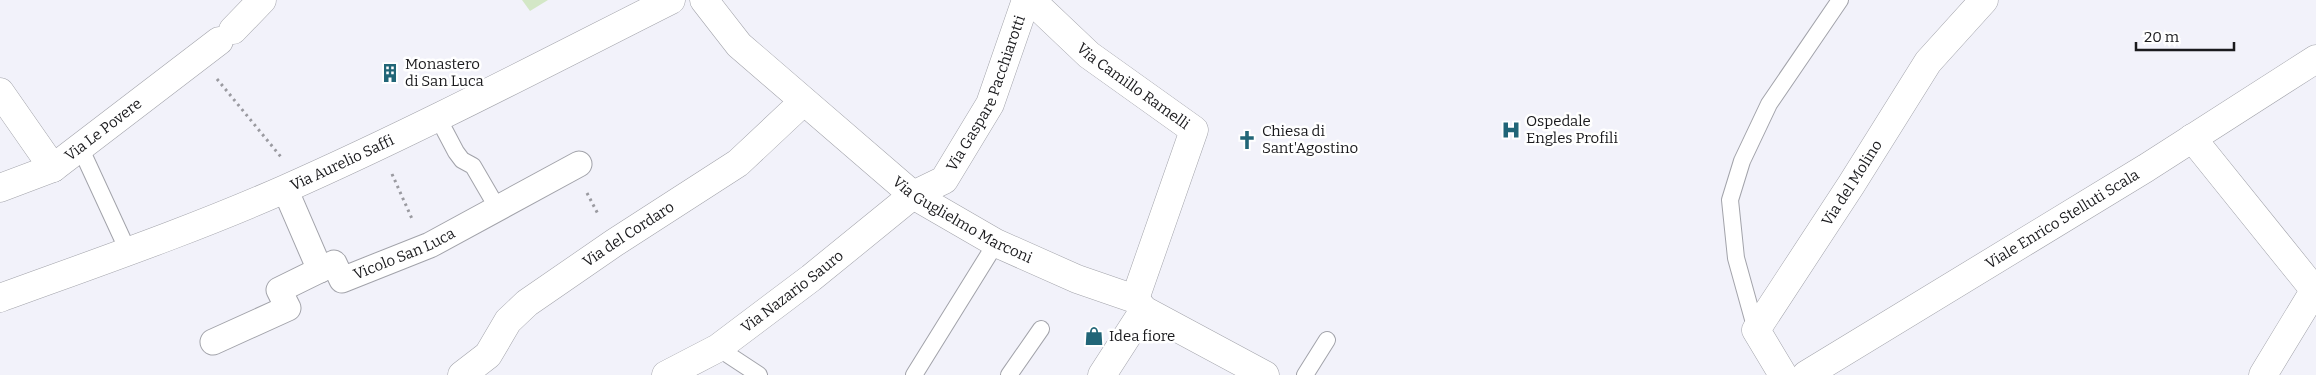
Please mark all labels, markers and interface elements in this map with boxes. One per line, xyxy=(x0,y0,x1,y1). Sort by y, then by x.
street label: Via Gaspare Pacchiarotti xyxy=(943,12,1029,174)
scale bar xyxy=(2136,20,2234,52)
text: 20 m xyxy=(2144,28,2180,46)
street label: Via Camillo Ramelli xyxy=(1073,39,1194,133)
place label: Monastero di San Luca xyxy=(405,55,484,90)
building icon: Monastero di San Luca xyxy=(379,62,401,84)
street label: Via Le Povere xyxy=(61,94,145,165)
place label: Ospedale Engles Profili xyxy=(1526,112,1618,147)
hospital icon: Ospedale Engles Profili xyxy=(1500,119,1522,141)
place label: Chiesa di Sant'Agostino xyxy=(1262,122,1358,157)
church icon: Chiesa di Sant'Agostino xyxy=(1236,129,1258,151)
street label: Via Aurelio Saffi xyxy=(288,131,397,194)
street label: Via del Molino xyxy=(1818,137,1886,229)
street label: Viale Enrico Stelluti Scala xyxy=(1982,165,2142,273)
street label: Via Guglielmo Marconi xyxy=(889,172,1035,267)
street label: Via del Cordaro xyxy=(579,198,678,271)
street label: Vicolo San Luca xyxy=(351,224,458,284)
street label: Via Nazario Sauro xyxy=(738,246,847,336)
shop icon: Idea fiore xyxy=(1083,325,1105,347)
place label: Idea fiore xyxy=(1109,327,1175,345)

